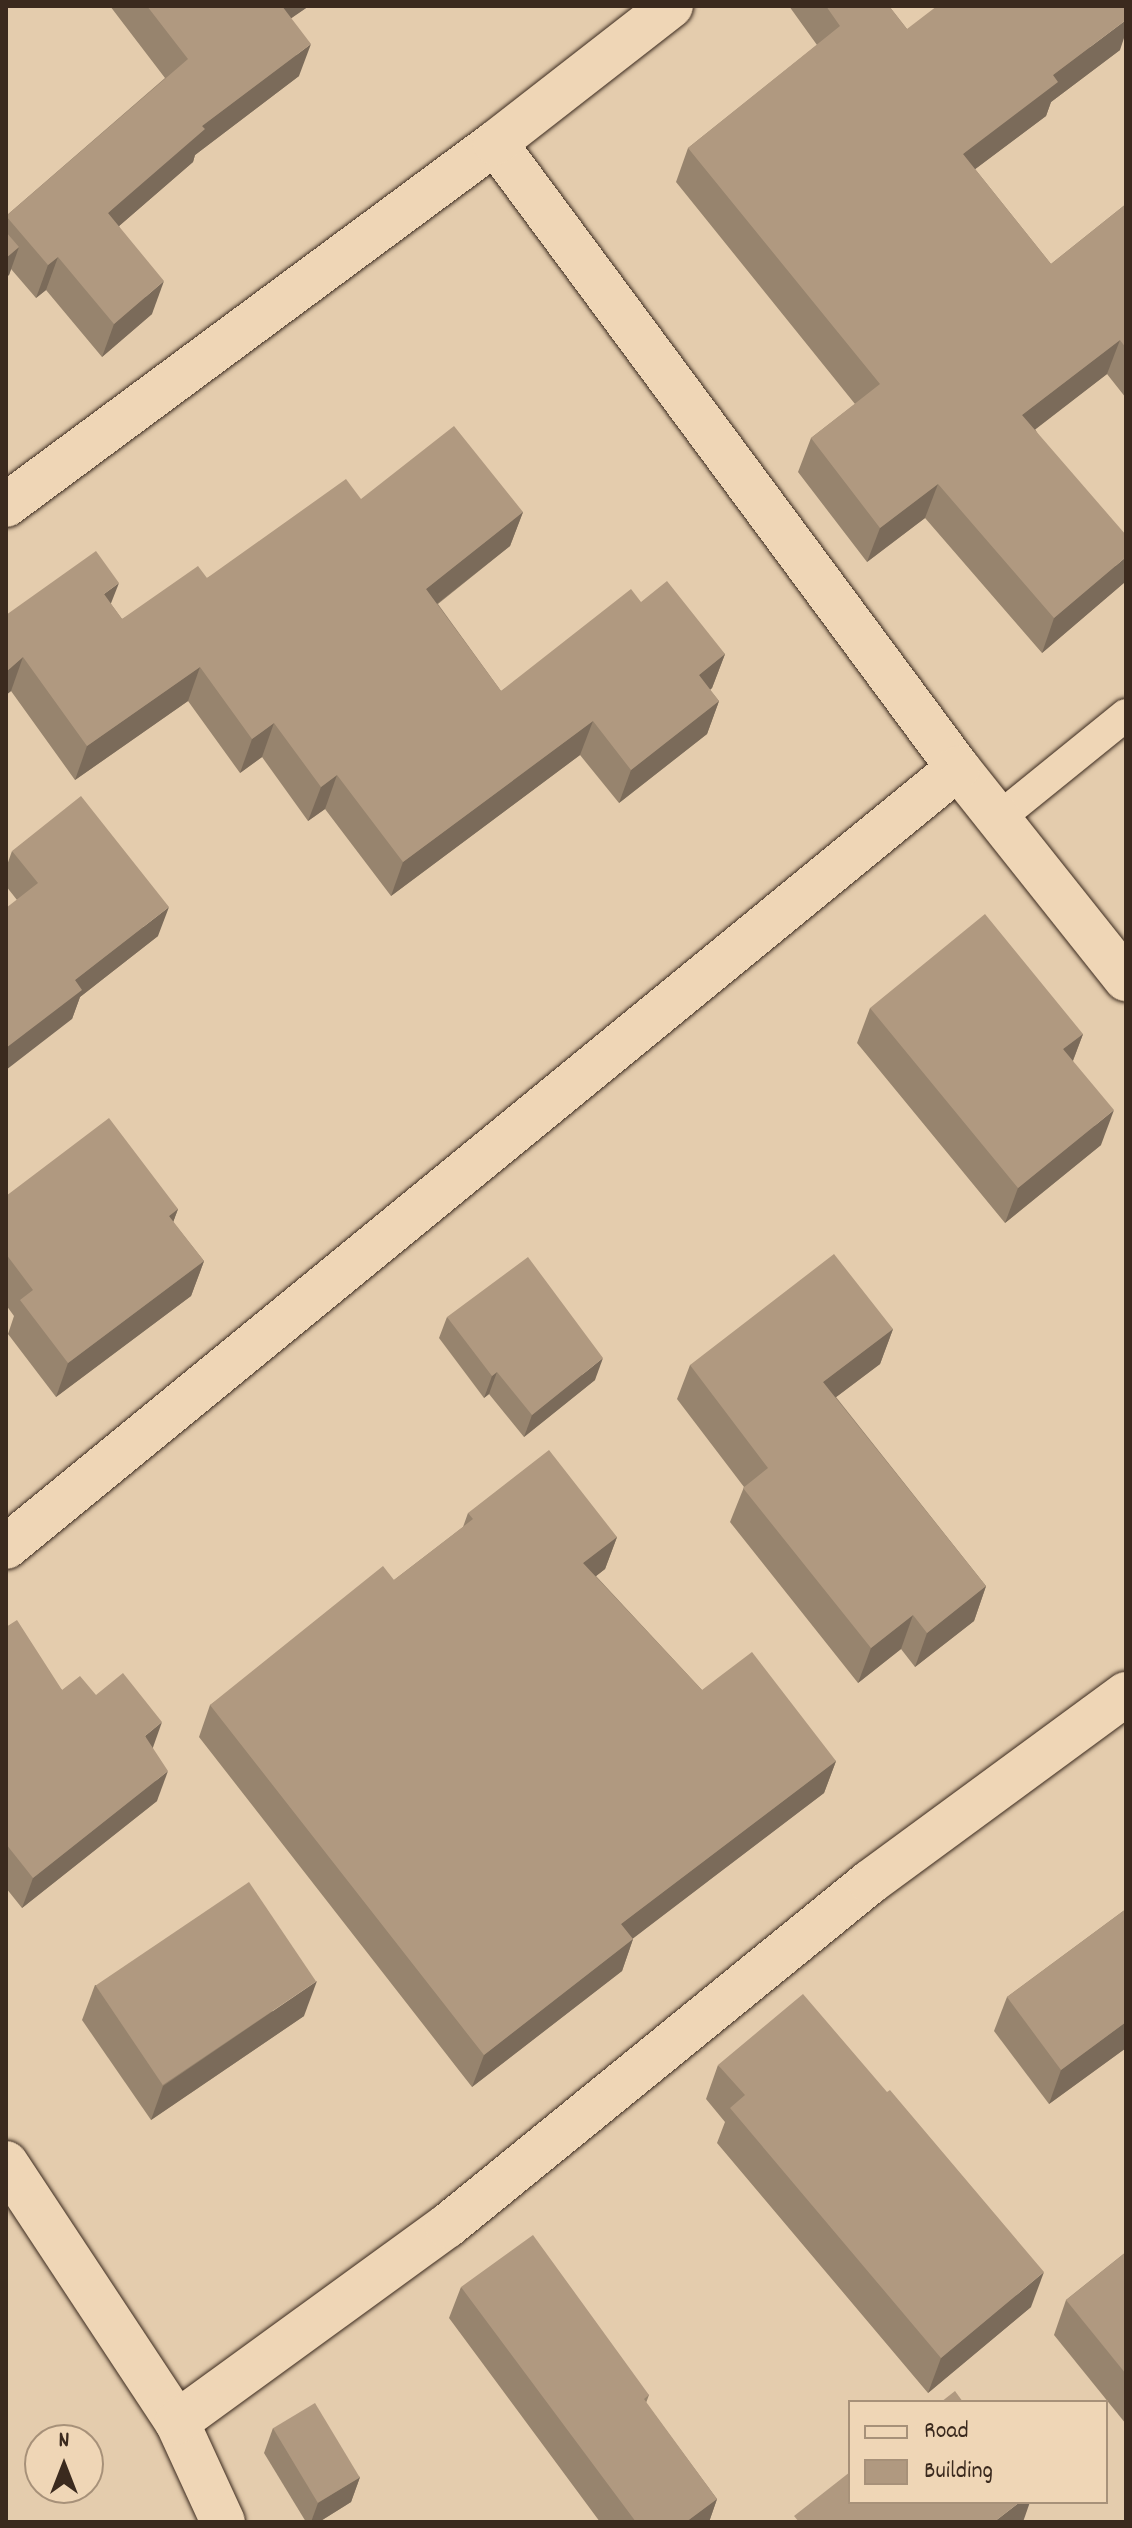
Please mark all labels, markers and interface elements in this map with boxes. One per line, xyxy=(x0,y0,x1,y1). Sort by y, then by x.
legend xyxy=(848,2400,1108,2504)
text: Road xyxy=(924,2415,969,2449)
north arrow xyxy=(24,2424,104,2504)
text: N xyxy=(59,2426,69,2457)
text: Building xyxy=(924,2455,993,2489)

